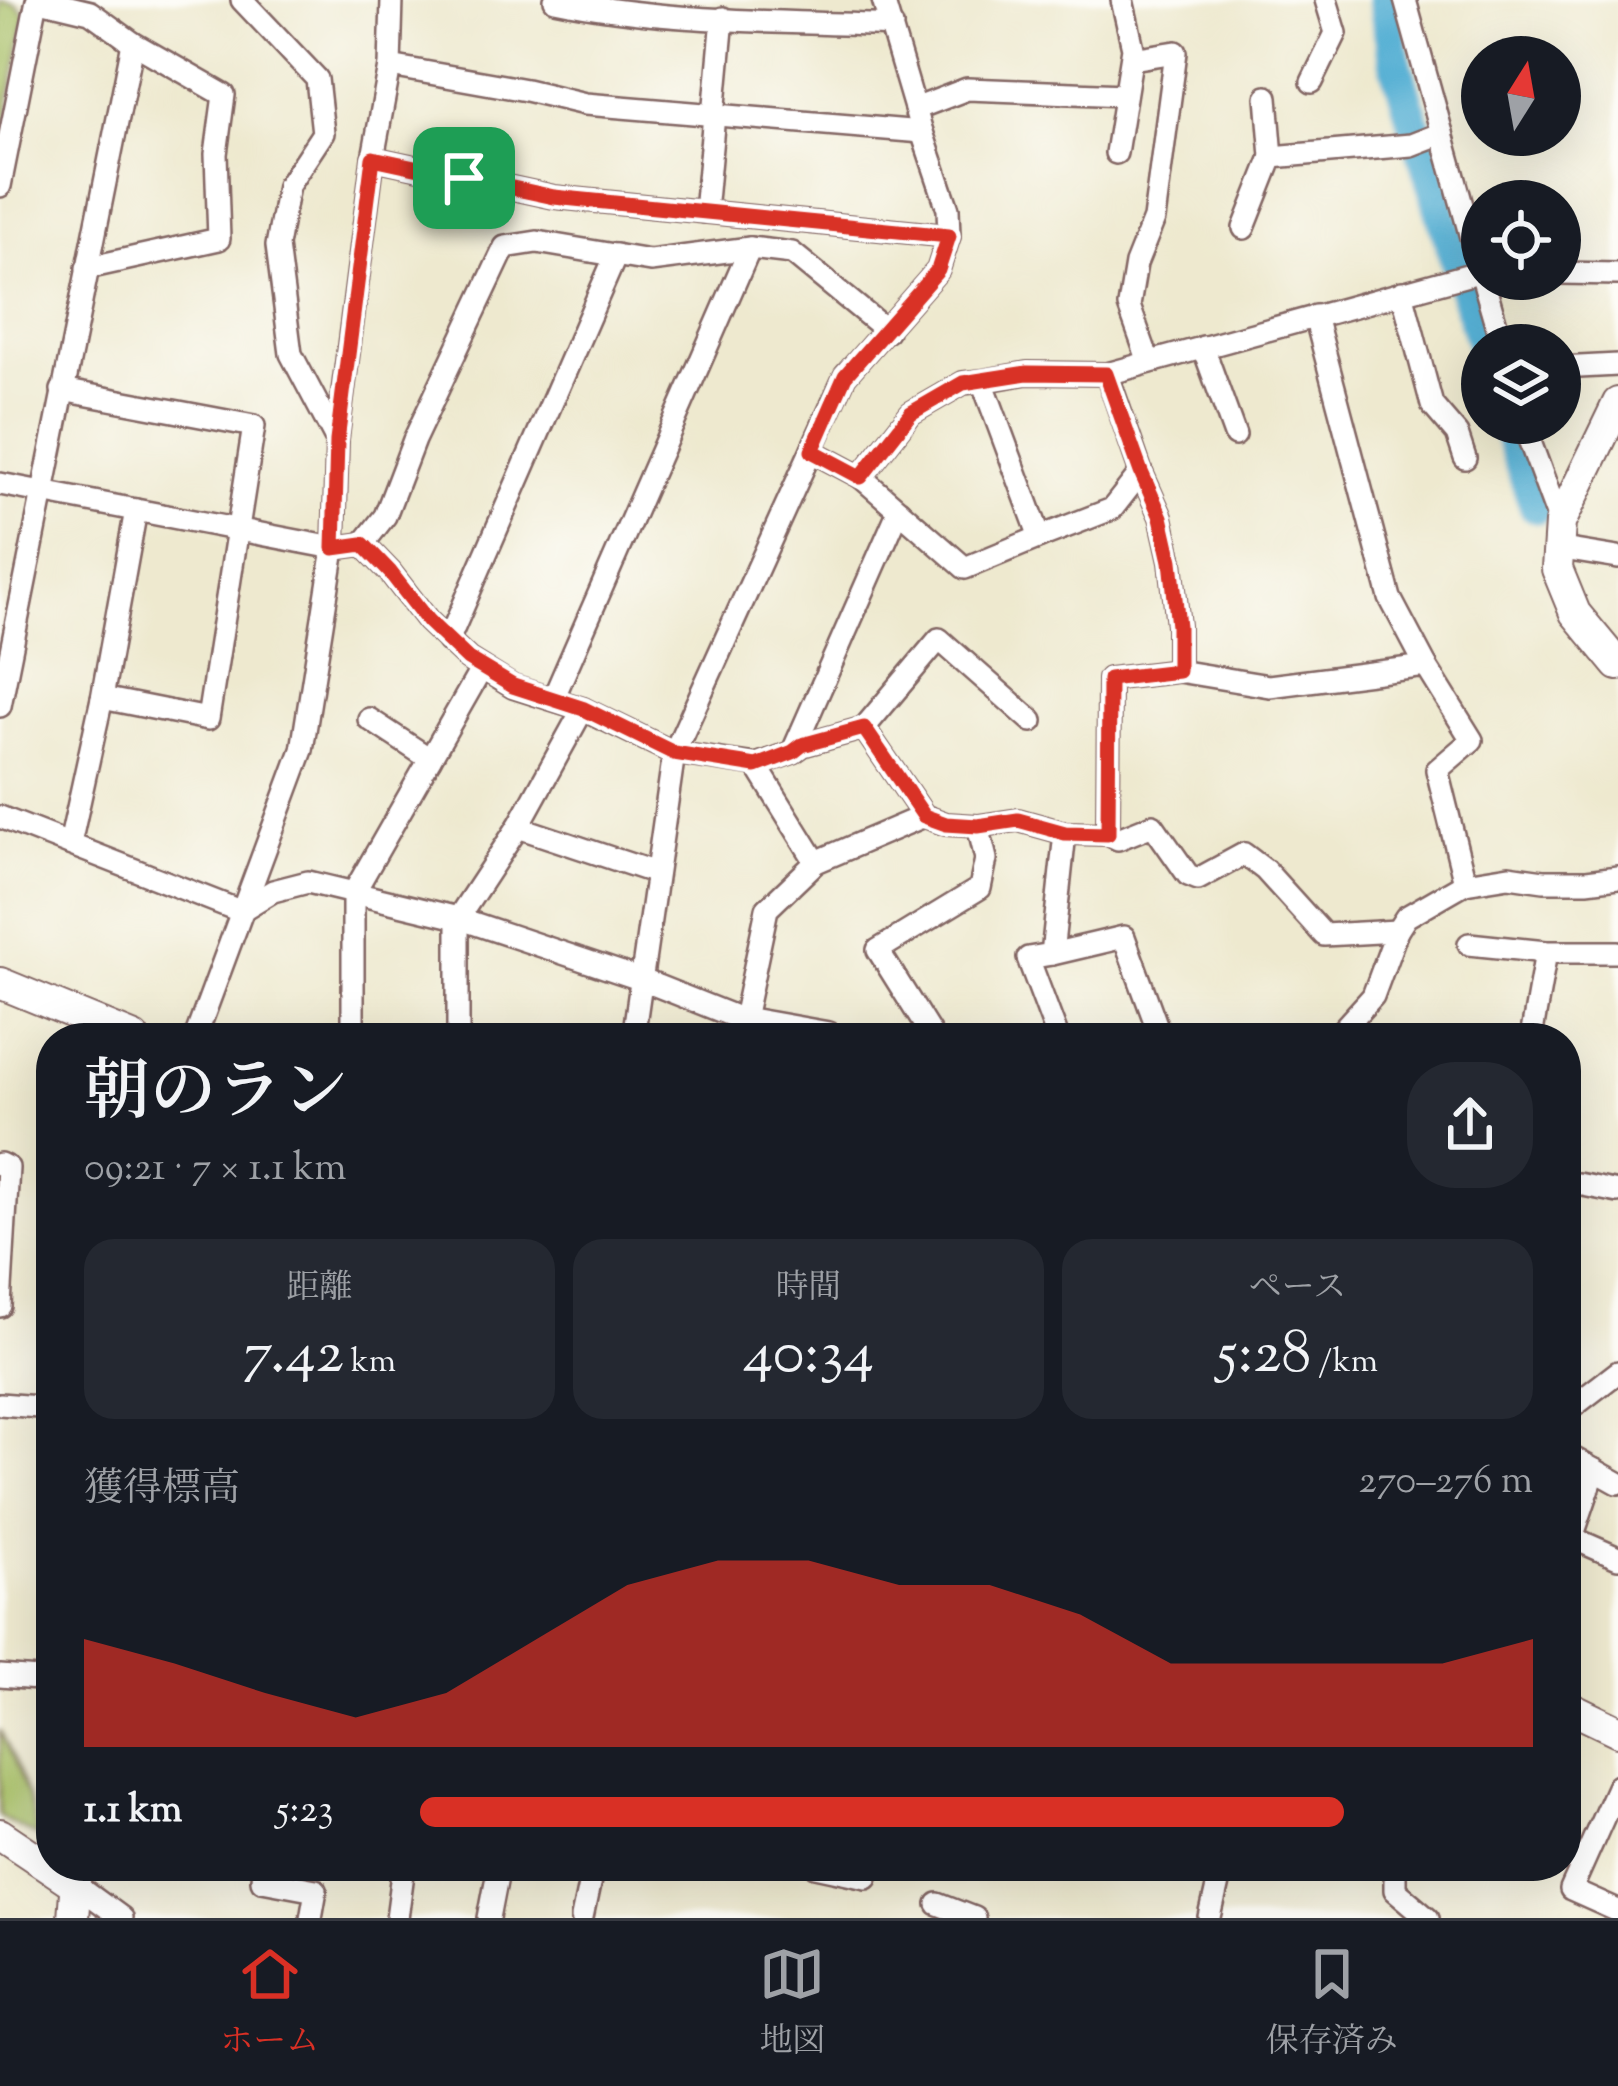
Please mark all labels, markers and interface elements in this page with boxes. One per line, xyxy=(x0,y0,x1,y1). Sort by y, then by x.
north arrow xyxy=(1461,36,1581,156)
map controls xyxy=(1461,36,1581,444)
pin xyxy=(413,127,515,229)
icon: arrive xyxy=(431,145,497,211)
button: locate xyxy=(1461,180,1581,300)
button: layers xyxy=(1461,324,1581,444)
text: 朝のラン xyxy=(84,1049,348,1144)
button: share xyxy=(1407,1062,1533,1188)
text: 09:21 · 7 × 1.1 km xyxy=(84,1142,347,1198)
text: 距離 xyxy=(287,1265,353,1313)
text: 時間 xyxy=(776,1265,842,1313)
text: ペース xyxy=(1249,1265,1346,1313)
text: 7.42 xyxy=(243,1313,344,1400)
text: 40:34 xyxy=(743,1313,874,1400)
text: 5:28 xyxy=(1217,1313,1311,1400)
text: km xyxy=(344,1339,396,1387)
text: /km xyxy=(1311,1339,1378,1387)
text: 270–276 m xyxy=(1358,1455,1533,1511)
text: 獲得標高 xyxy=(84,1463,240,1519)
text: 1.1 km xyxy=(84,1784,182,1840)
text: 5:23 xyxy=(276,1784,334,1840)
tab: ホーム xyxy=(220,1941,319,2067)
tab: 地図 xyxy=(759,1941,825,2067)
tab: 保存済み xyxy=(1266,1941,1398,2067)

